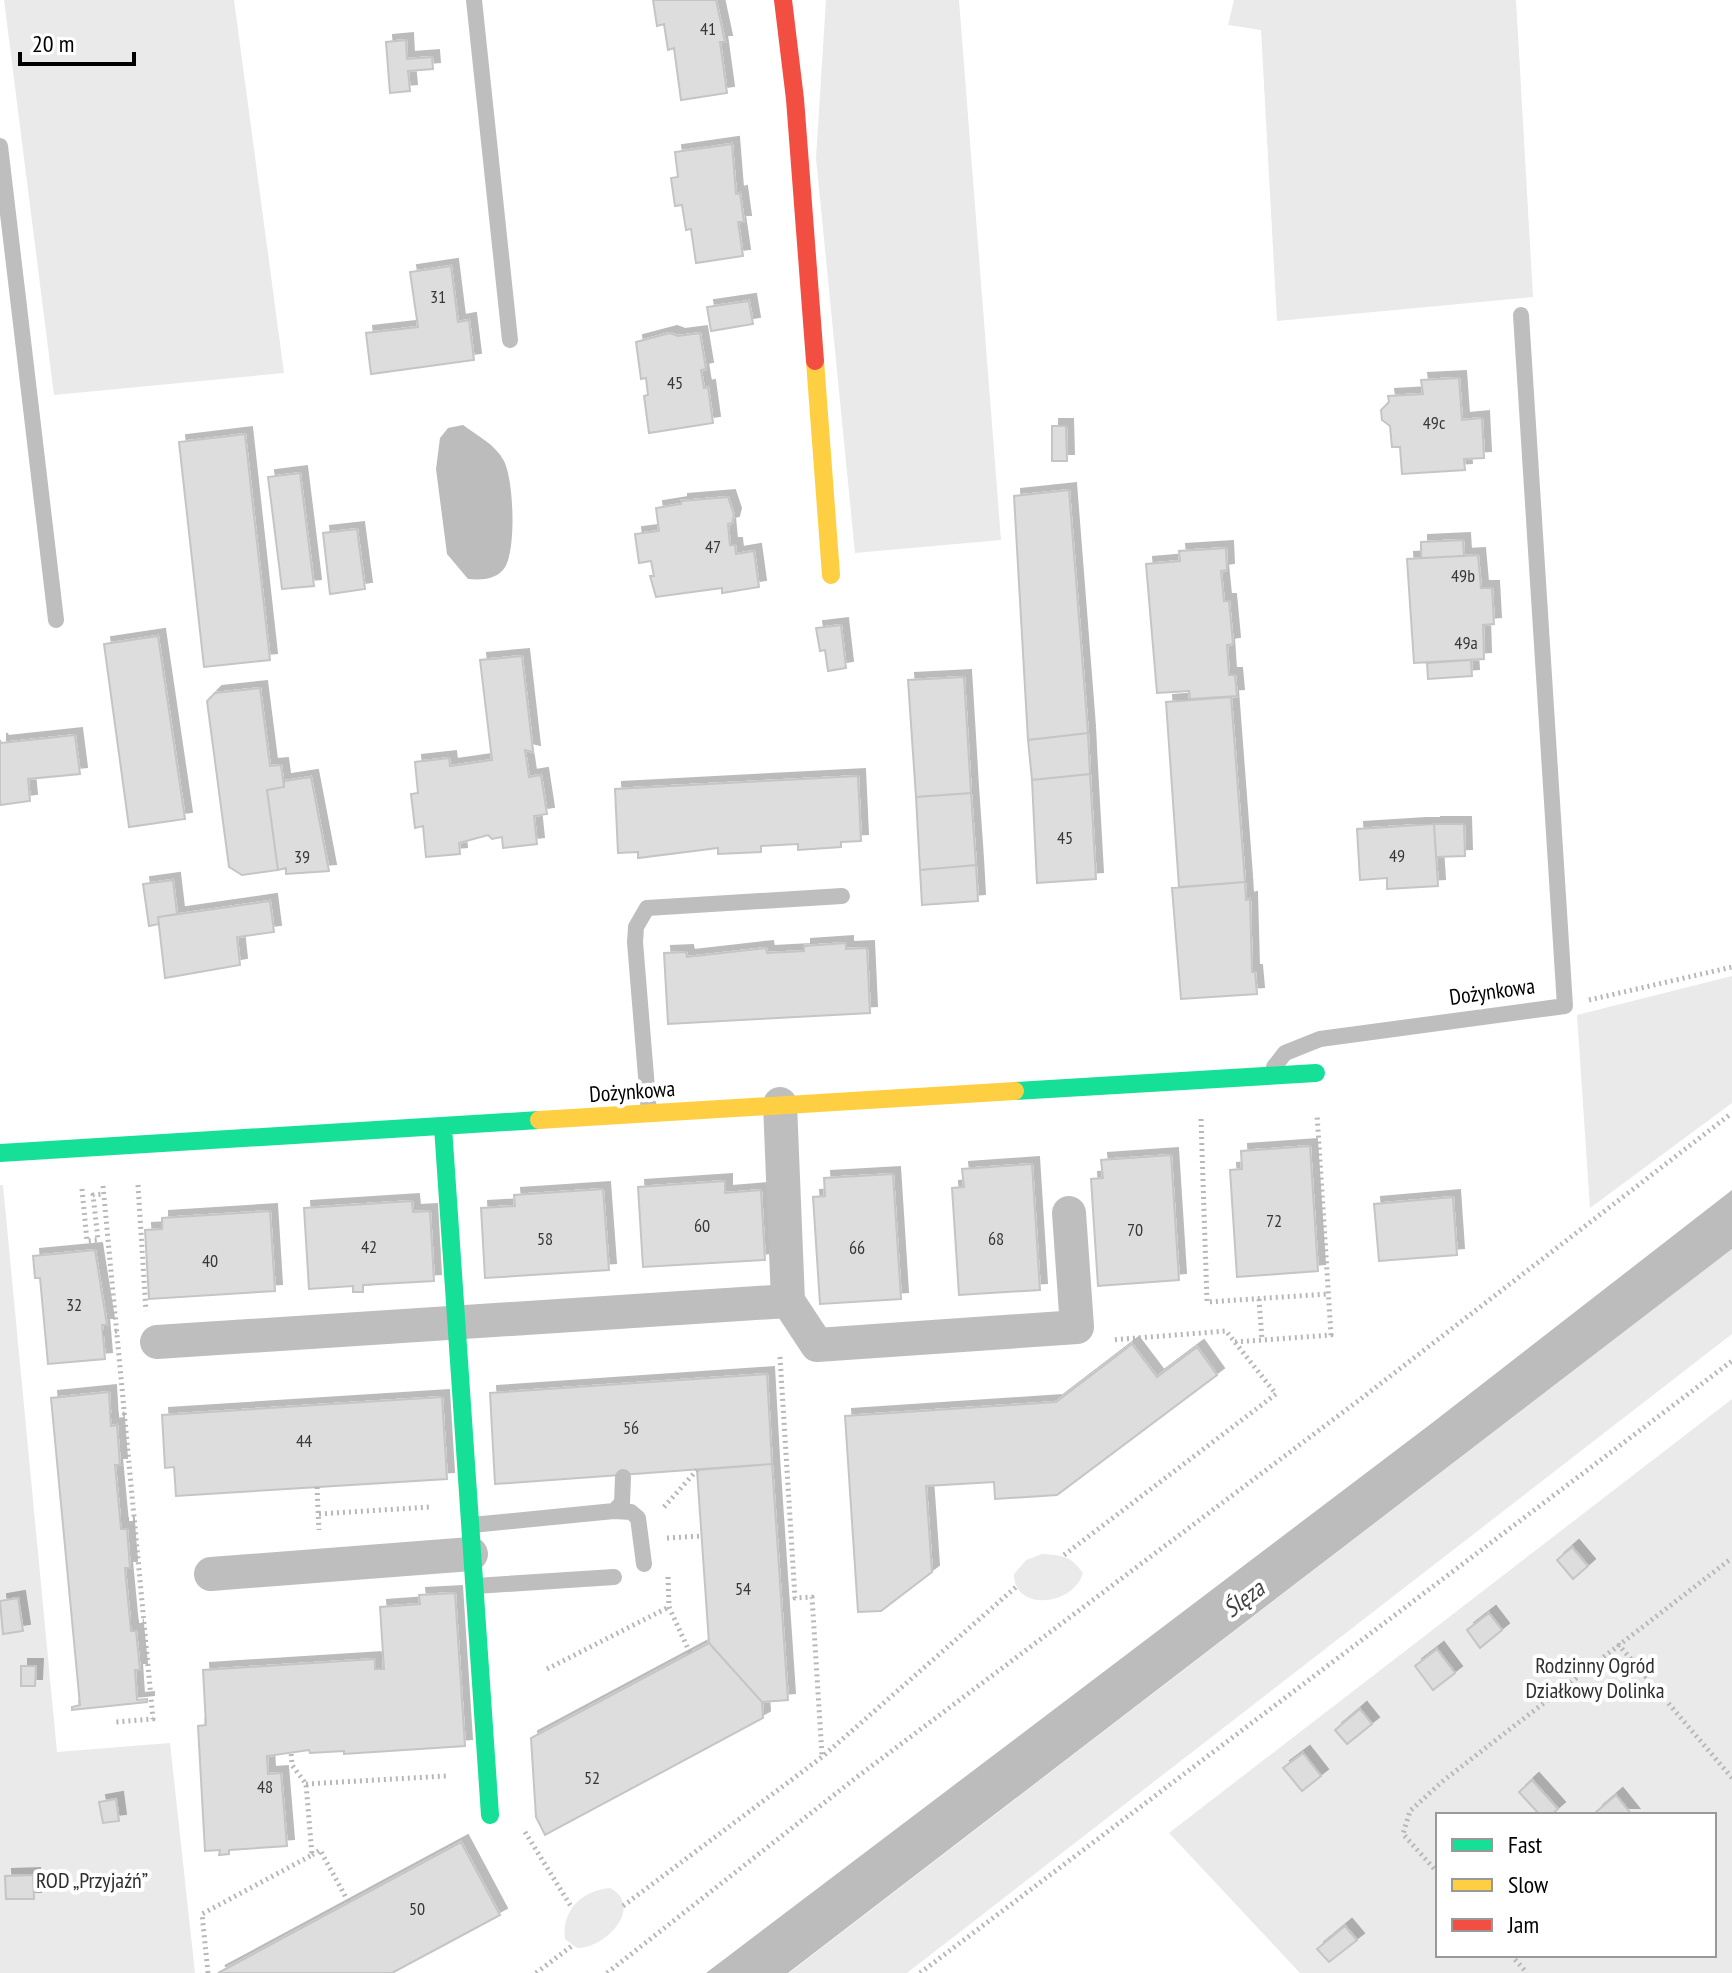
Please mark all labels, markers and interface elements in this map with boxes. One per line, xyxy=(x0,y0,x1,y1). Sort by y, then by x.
scale bar xyxy=(20,16,134,66)
house number: 41 xyxy=(700,17,716,40)
text: 20 m xyxy=(32,28,74,59)
house number: 31 xyxy=(430,285,446,308)
house number: 45 xyxy=(667,371,683,394)
house number: 49c xyxy=(1423,411,1446,434)
house number: 47 xyxy=(705,535,721,558)
house number: 49b xyxy=(1451,564,1475,587)
house number: 49a xyxy=(1454,631,1478,654)
house number: 45 xyxy=(1057,826,1073,849)
house number: 49 xyxy=(1389,844,1405,867)
house number: 39 xyxy=(294,845,310,868)
street label: Dożynkowa xyxy=(1448,971,1536,1011)
street label: Dożynkowa xyxy=(588,1074,676,1108)
house number: 72 xyxy=(1266,1209,1282,1232)
house number: 60 xyxy=(694,1214,710,1237)
house number: 70 xyxy=(1127,1218,1143,1241)
house number: 58 xyxy=(537,1227,553,1250)
house number: 68 xyxy=(988,1227,1004,1250)
house number: 42 xyxy=(361,1235,377,1258)
house number: 66 xyxy=(849,1236,865,1259)
house number: 40 xyxy=(202,1249,218,1272)
house number: 32 xyxy=(66,1293,82,1316)
house number: 56 xyxy=(623,1416,639,1439)
house number: 44 xyxy=(296,1429,312,1452)
water label: Ślęza xyxy=(1217,1572,1272,1624)
house number: 54 xyxy=(735,1577,751,1600)
park label: Rodzinny Ogród Działkowy Dolinka xyxy=(1526,1651,1664,1704)
house number: 52 xyxy=(584,1766,600,1789)
house number: 48 xyxy=(257,1775,273,1798)
legend xyxy=(1436,1813,1716,1957)
text: Fast xyxy=(1508,1829,1543,1860)
park label: ROD „Przyjaźń” xyxy=(36,1866,148,1894)
text: Slow xyxy=(1508,1869,1549,1900)
house number: 50 xyxy=(409,1897,425,1920)
text: Jam xyxy=(1507,1909,1539,1940)

